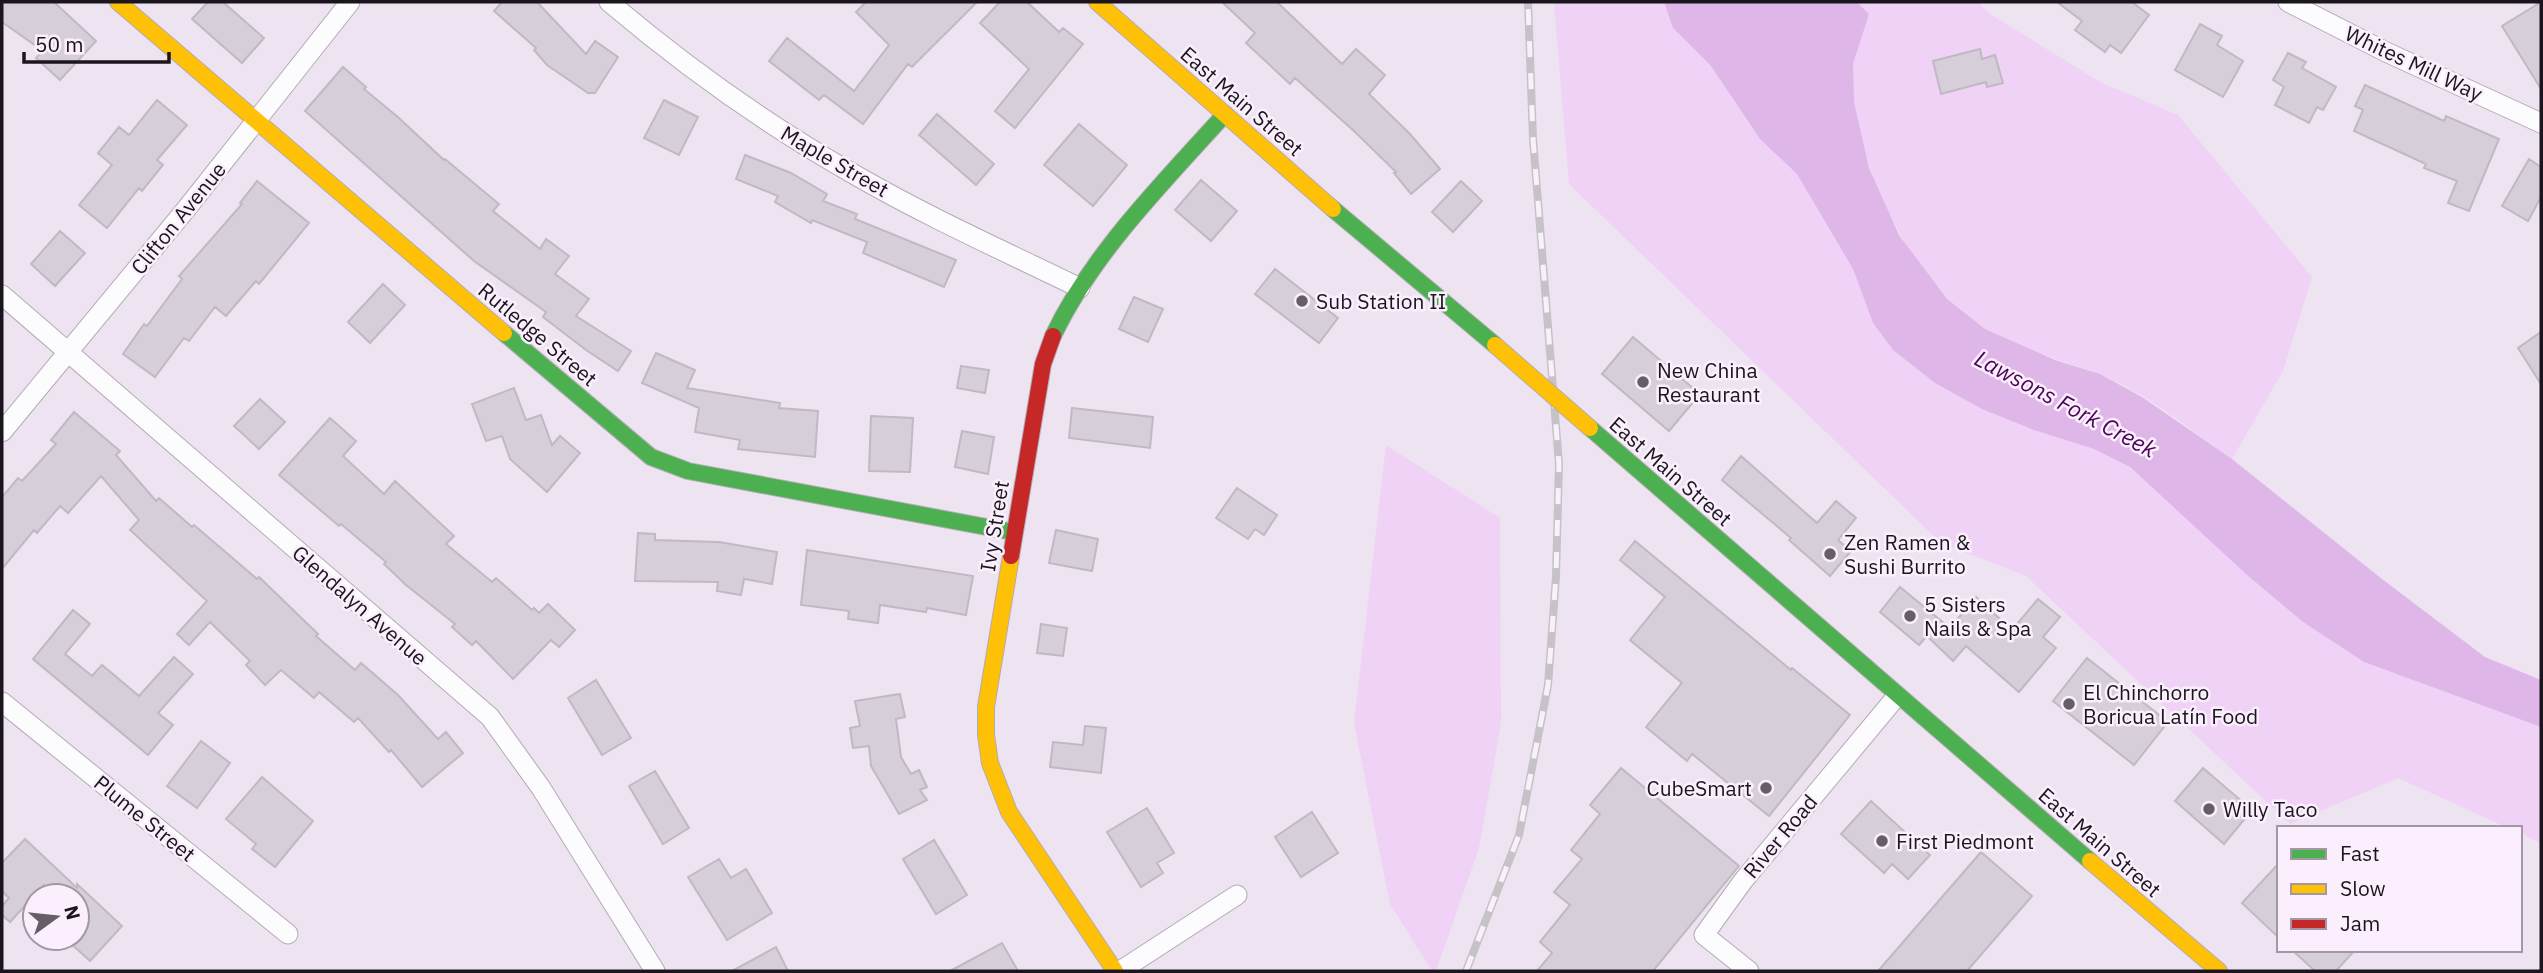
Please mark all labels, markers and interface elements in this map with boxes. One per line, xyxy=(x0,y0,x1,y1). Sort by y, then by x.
street label: Whites Mill Way xyxy=(2341,19,2488,107)
scale bar xyxy=(24,21,170,65)
text: 50 m xyxy=(35,30,84,58)
street label: East Main Street xyxy=(1175,40,1309,162)
street label: Maple Street xyxy=(776,119,894,203)
street label: Clifton Avenue xyxy=(124,156,232,280)
street label: Rutledge Street xyxy=(473,276,603,392)
place label: Sub Station II xyxy=(1316,287,1446,315)
marker: Sub Station II xyxy=(1294,293,1310,309)
water label: Lawsons Fork Creek xyxy=(1970,342,2163,464)
place label: New China Restaurant xyxy=(1657,356,1760,408)
marker: New China Restaurant xyxy=(1635,374,1651,390)
street label: East Main Street xyxy=(1604,410,1738,532)
street label: Ivy Street xyxy=(973,478,1015,574)
place label: Zen Ramen & Sushi Burrito xyxy=(1844,528,1971,580)
street label: Glendalyn Avenue xyxy=(287,539,433,671)
marker: Zen Ramen & Sushi Burrito xyxy=(1822,546,1838,562)
place label: 5 Sisters Nails & Spa xyxy=(1924,590,2031,642)
marker: 5 Sisters Nails & Spa xyxy=(1902,608,1918,624)
place label: El Chinchorro Boricua Latín Food xyxy=(2083,678,2258,730)
marker: El Chinchorro Boricua Latín Food xyxy=(2061,696,2077,712)
street label: Plume Street xyxy=(88,768,202,868)
place label: CubeSmart xyxy=(1647,774,1752,802)
marker: CubeSmart xyxy=(1758,780,1774,796)
street label: East Main Street xyxy=(2033,781,2167,903)
street label: River Road xyxy=(1737,788,1823,884)
place label: Willy Taco xyxy=(2223,795,2317,823)
marker: Willy Taco xyxy=(2201,801,2217,817)
legend xyxy=(2277,826,2522,952)
place label: First Piedmont xyxy=(1896,827,2034,855)
marker: First Piedmont xyxy=(1874,833,1890,849)
text: Fast xyxy=(2340,839,2380,867)
text: Slow xyxy=(2340,874,2386,902)
north arrow xyxy=(21,882,91,952)
text: N xyxy=(59,903,86,922)
text: Jam xyxy=(2340,909,2380,937)

